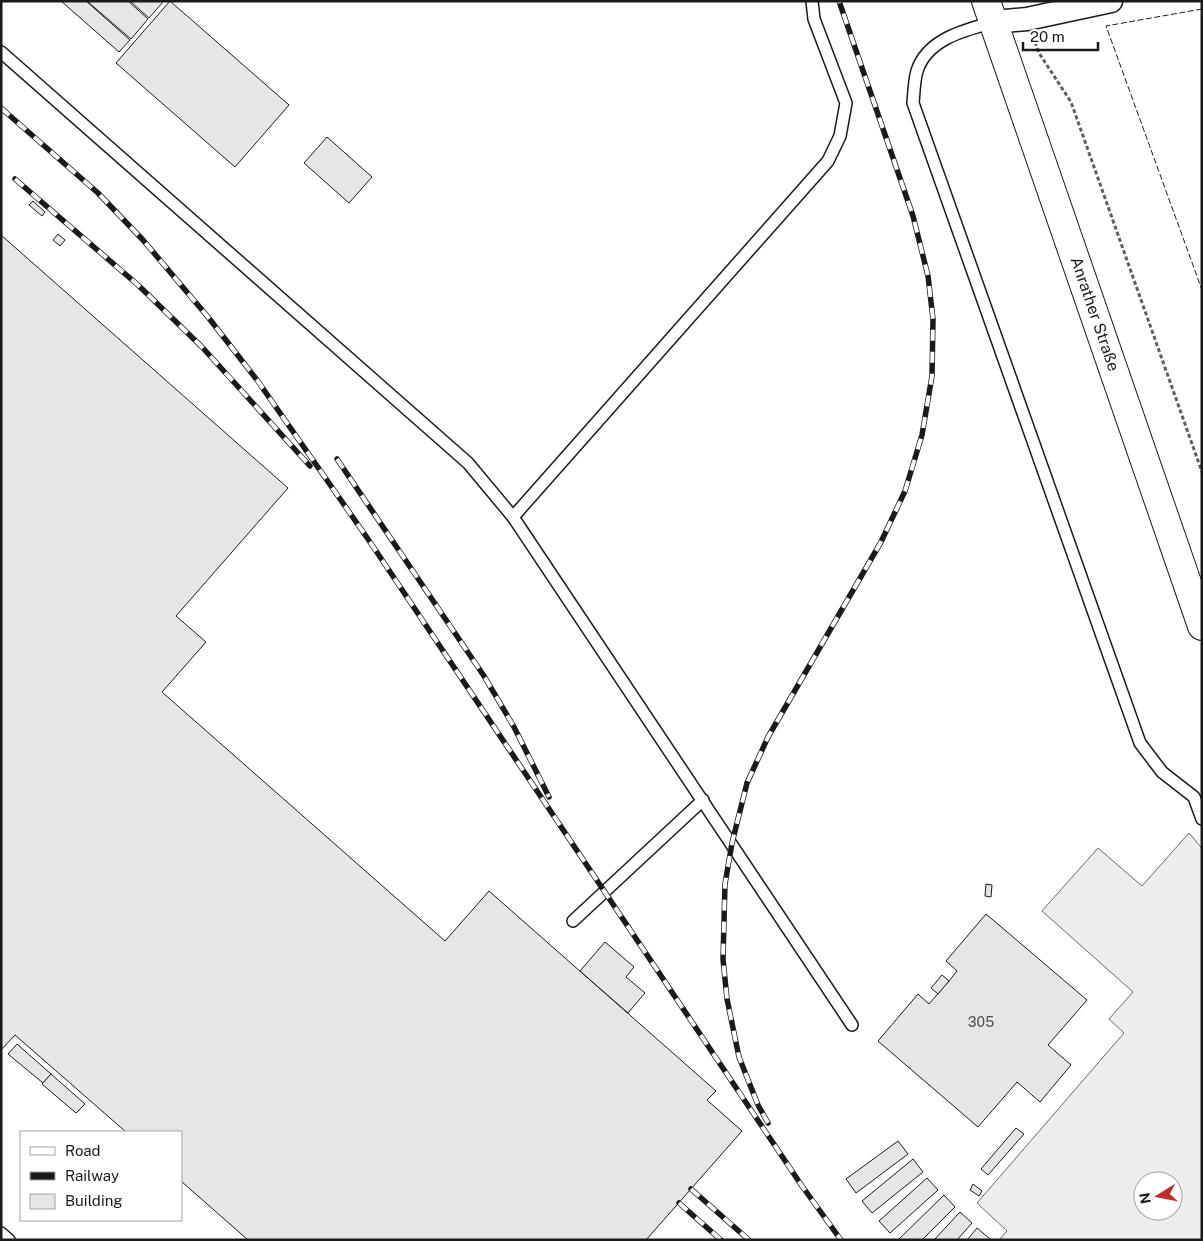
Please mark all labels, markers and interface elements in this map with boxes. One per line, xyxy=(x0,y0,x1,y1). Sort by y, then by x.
scale bar xyxy=(1023,20,1098,52)
text: 20 m xyxy=(1030,28,1065,45)
street label: Anrather Straße xyxy=(1067,254,1123,374)
house number: 305 xyxy=(968,1014,994,1030)
legend xyxy=(20,1131,182,1221)
text: Road xyxy=(65,1142,101,1159)
text: Railway xyxy=(65,1167,119,1184)
north arrow xyxy=(1133,1171,1183,1221)
text: N xyxy=(1136,1191,1154,1205)
text: Building xyxy=(65,1192,123,1209)

